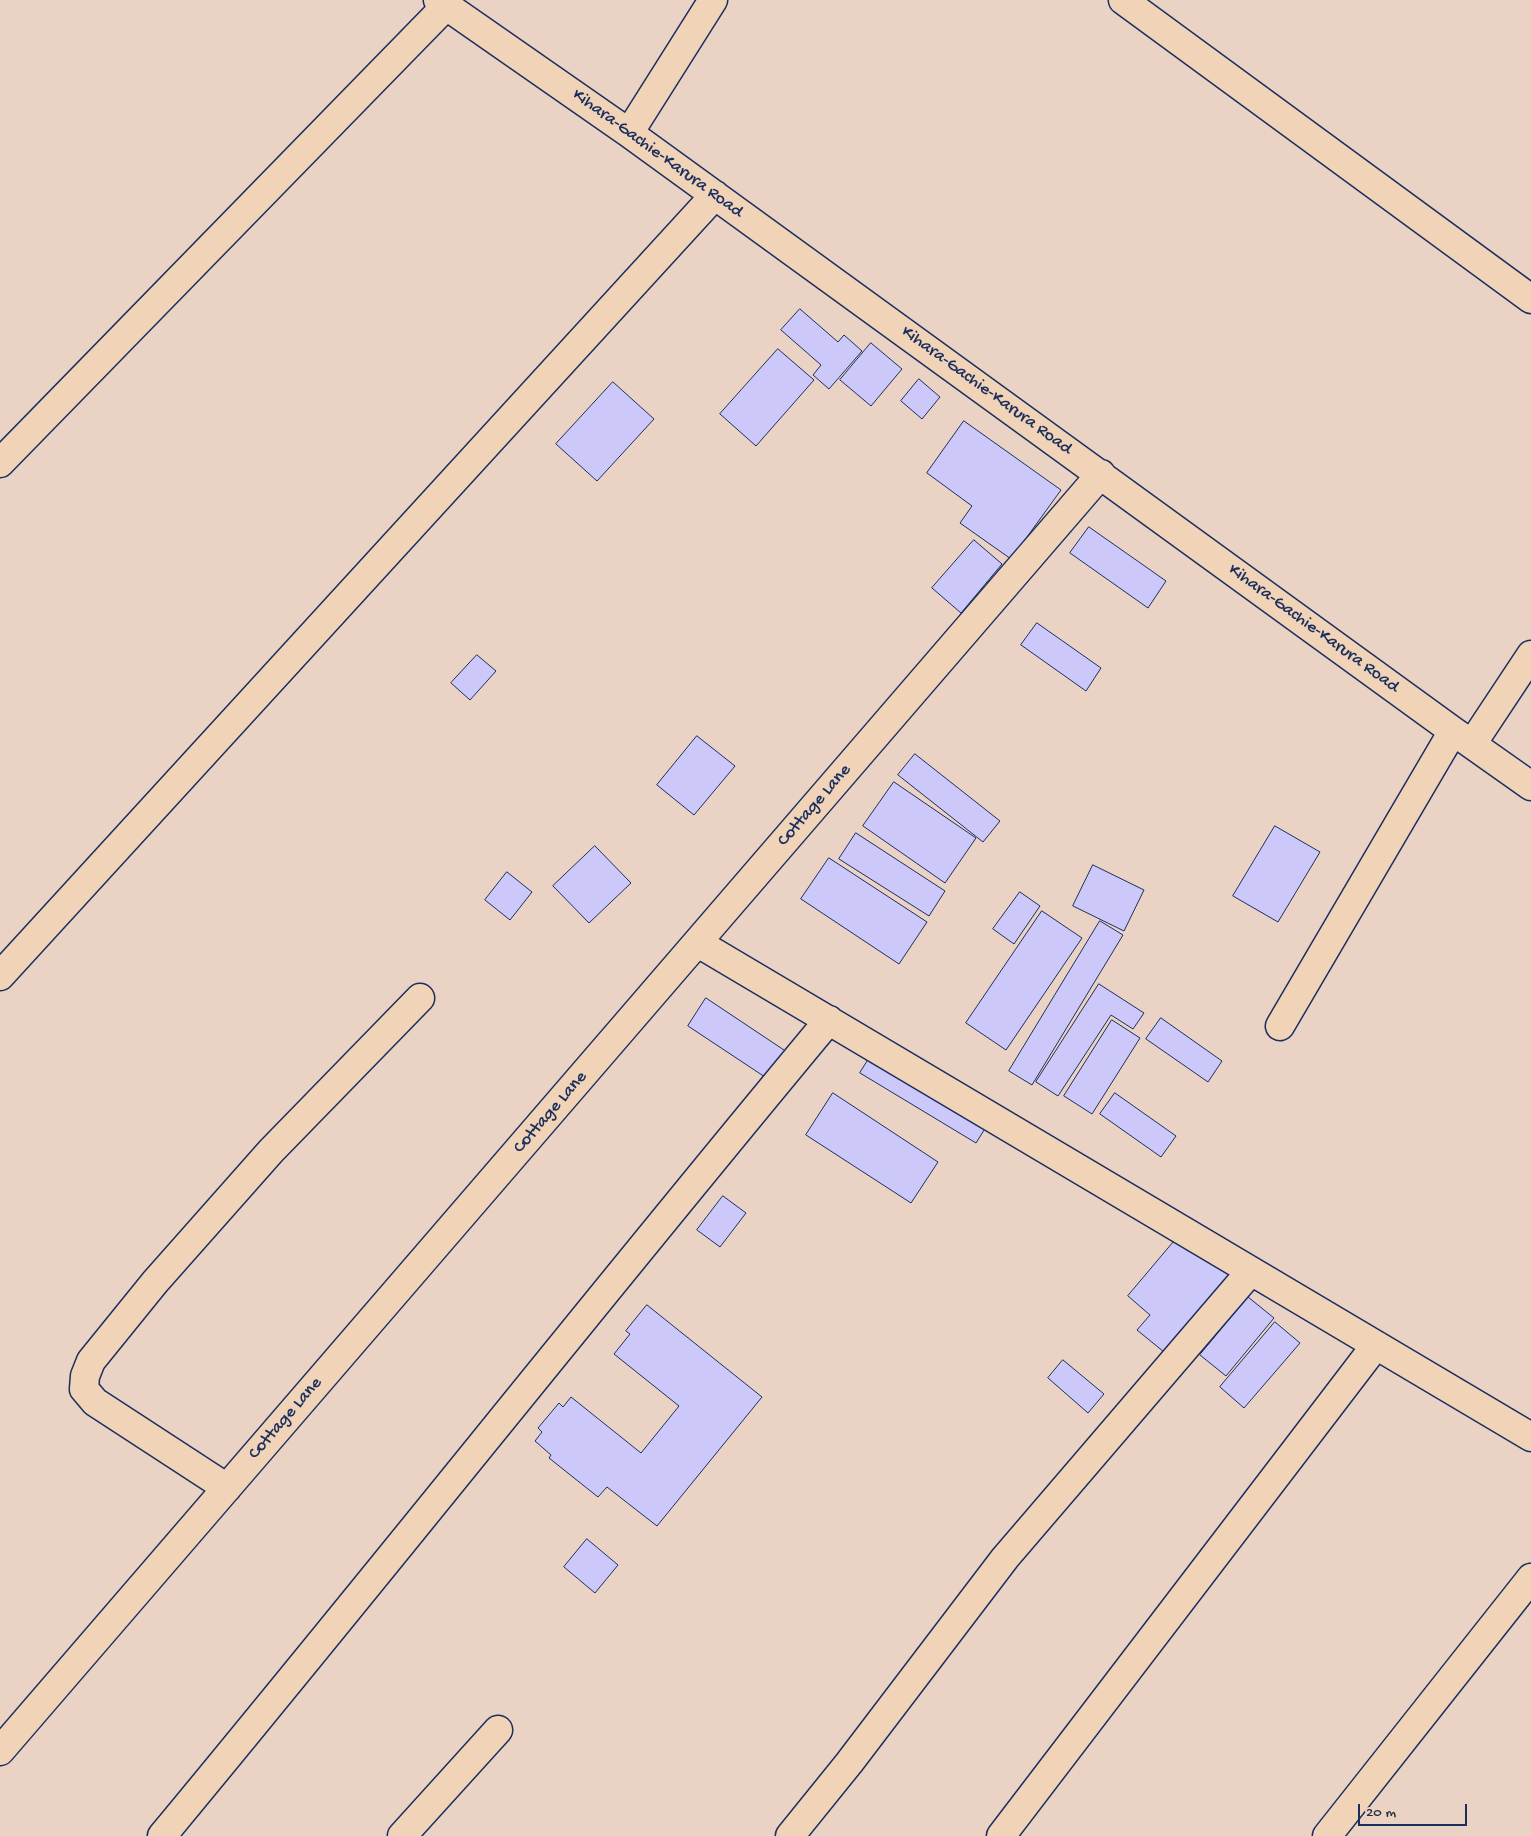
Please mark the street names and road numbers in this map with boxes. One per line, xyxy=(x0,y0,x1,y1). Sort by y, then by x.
street label: Kihara-Gachie-Karura Road xyxy=(567,85,747,223)
street label: Kihara-Gachie-Karura Road xyxy=(896,322,1076,460)
street label: Kihara-Gachie-Karura Road xyxy=(1223,560,1403,698)
street label: Cottage Lane xyxy=(773,760,857,852)
street label: Cottage Lane xyxy=(509,1067,593,1159)
street label: Cottage Lane xyxy=(244,1373,328,1465)

